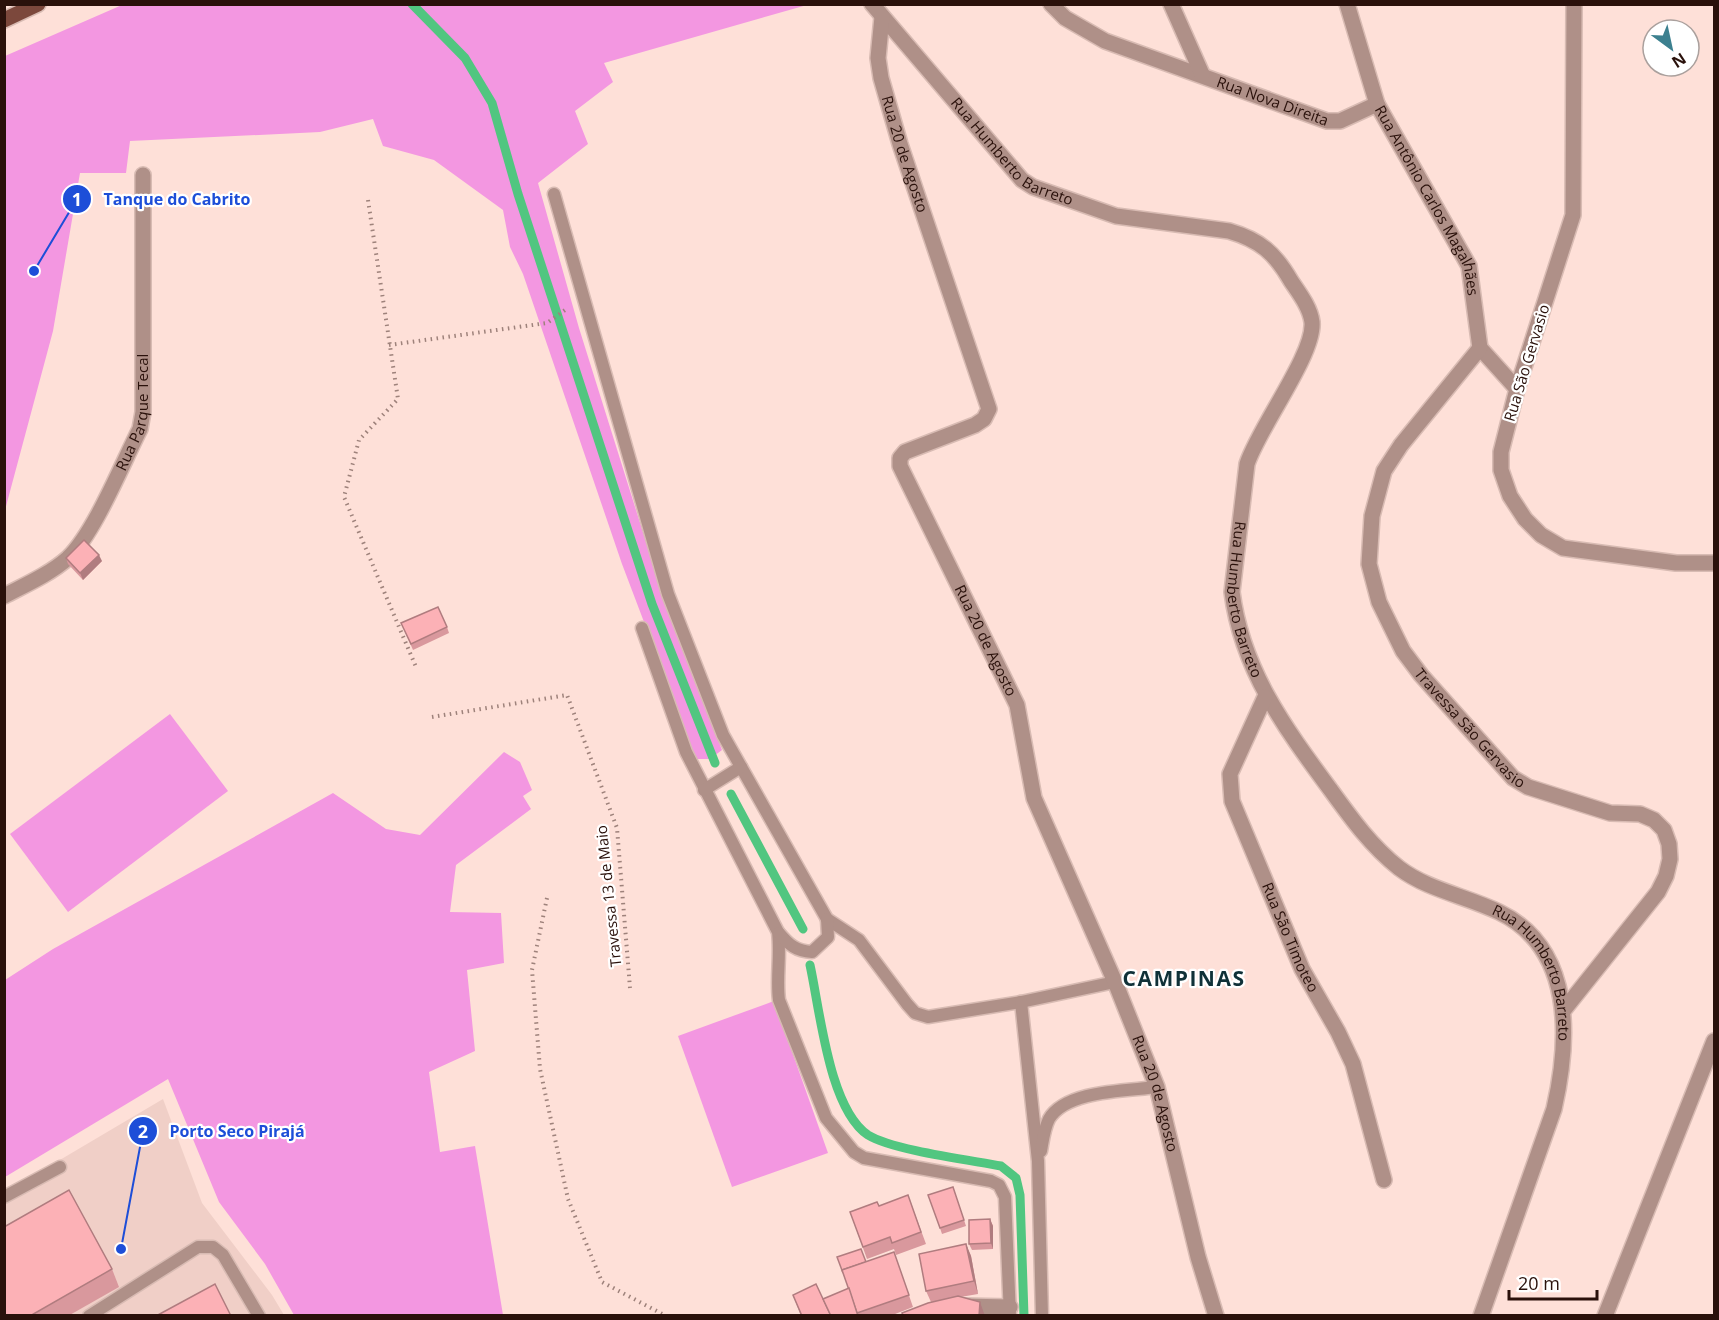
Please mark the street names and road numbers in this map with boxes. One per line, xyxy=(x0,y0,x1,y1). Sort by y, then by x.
street label: Rua Nova Direita xyxy=(1214,71,1332,130)
street label: Rua 20 de Agosto xyxy=(878,93,933,215)
street label: Rua Humberto Barreto xyxy=(947,93,1076,209)
street label: Rua Antônio Carlos Magalhães xyxy=(1371,101,1484,297)
street label: Rua São Gervasio xyxy=(1499,302,1553,424)
street label: Rua Parque Tecal xyxy=(111,354,152,474)
street label: Rua Humberto Barreto xyxy=(1223,520,1268,681)
street label: Rua 20 de Agosto xyxy=(951,581,1022,699)
street label: Travessa São Gervasio xyxy=(1410,664,1529,792)
street label: Travessa 13 de Maio xyxy=(591,824,625,968)
street label: Rua São Timoteo xyxy=(1258,879,1324,995)
street label: Rua Humberto Barreto xyxy=(1489,899,1575,1041)
street label: Rua 20 de Agosto xyxy=(1128,1032,1183,1154)

